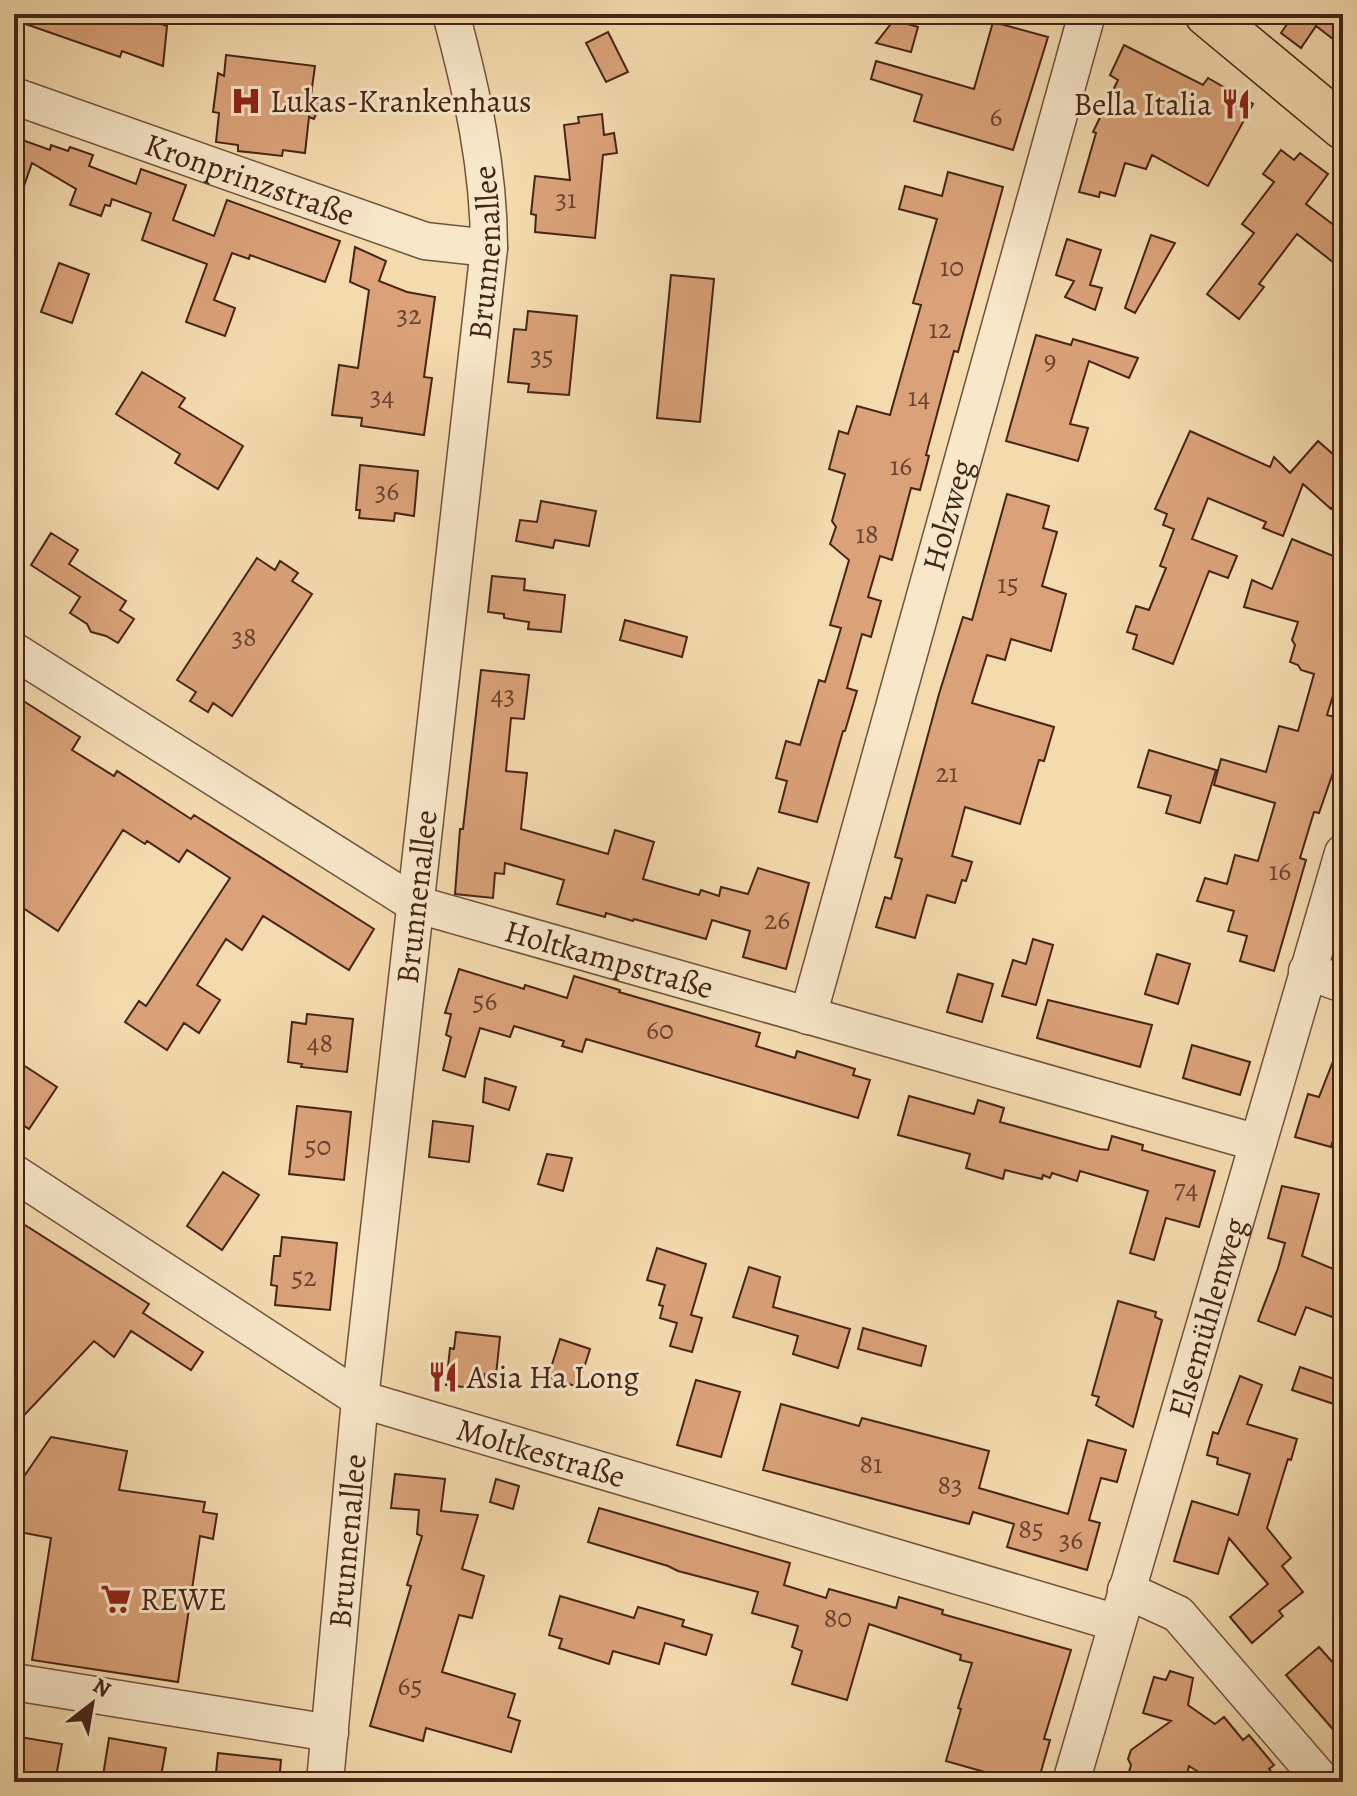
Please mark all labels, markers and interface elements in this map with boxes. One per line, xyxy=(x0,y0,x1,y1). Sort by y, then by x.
place label: Lukas-Krankenhaus xyxy=(270,79,532,123)
place label: Bella Italia xyxy=(1073,82,1212,126)
hospital icon: Lukas-Krankenhaus xyxy=(229,84,263,118)
restaurant icon: Bella Italia xyxy=(1219,87,1253,121)
house number: 6 xyxy=(990,98,1003,136)
street label: Kronprinzstraße xyxy=(139,122,361,236)
street label: Brunnenallee xyxy=(457,163,511,342)
house number: 31 xyxy=(555,180,577,218)
house number: 10 xyxy=(940,248,964,286)
house number: 32 xyxy=(397,296,421,334)
house number: 12 xyxy=(929,310,951,348)
house number: 35 xyxy=(530,337,554,375)
house number: 9 xyxy=(1044,341,1056,379)
house number: 34 xyxy=(370,377,394,415)
house number: 14 xyxy=(908,378,930,416)
house number: 16 xyxy=(890,447,912,485)
street label: Holzweg xyxy=(911,454,984,576)
house number: 36 xyxy=(375,472,399,510)
house number: 18 xyxy=(855,515,879,553)
house number: 15 xyxy=(997,565,1019,603)
house number: 38 xyxy=(231,618,257,656)
house number: 43 xyxy=(491,676,515,714)
house number: 21 xyxy=(936,754,958,792)
street label: Brunnenallee xyxy=(385,808,448,986)
house number: 16 xyxy=(1269,852,1291,890)
house number: 26 xyxy=(764,901,790,939)
street label: Holtkampstraße xyxy=(500,909,719,1010)
house number: 56 xyxy=(473,982,498,1020)
house number: 60 xyxy=(646,1011,674,1049)
house number: 48 xyxy=(307,1024,333,1062)
house number: 50 xyxy=(305,1127,331,1165)
house number: 74 xyxy=(1174,1170,1198,1208)
street label: Elsemühlenweg xyxy=(1157,1212,1257,1423)
house number: 52 xyxy=(291,1258,317,1296)
place label: Asia Ha Long xyxy=(466,1355,639,1399)
restaurant icon: Asia Ha Long xyxy=(426,1360,460,1394)
street label: Moltkestraße xyxy=(451,1407,631,1498)
house number: 81 xyxy=(859,1445,883,1483)
street label: Brunnenallee xyxy=(317,1452,377,1630)
house number: 83 xyxy=(937,1466,963,1504)
house number: 85 xyxy=(1018,1510,1044,1548)
house number: 36 xyxy=(1059,1521,1083,1559)
place label: REWE xyxy=(140,1577,227,1621)
supermarket icon: REWE xyxy=(99,1582,133,1616)
house number: 80 xyxy=(824,1599,852,1637)
north arrow xyxy=(52,1664,132,1744)
house number: 65 xyxy=(398,1667,422,1705)
text: N xyxy=(87,1671,116,1705)

